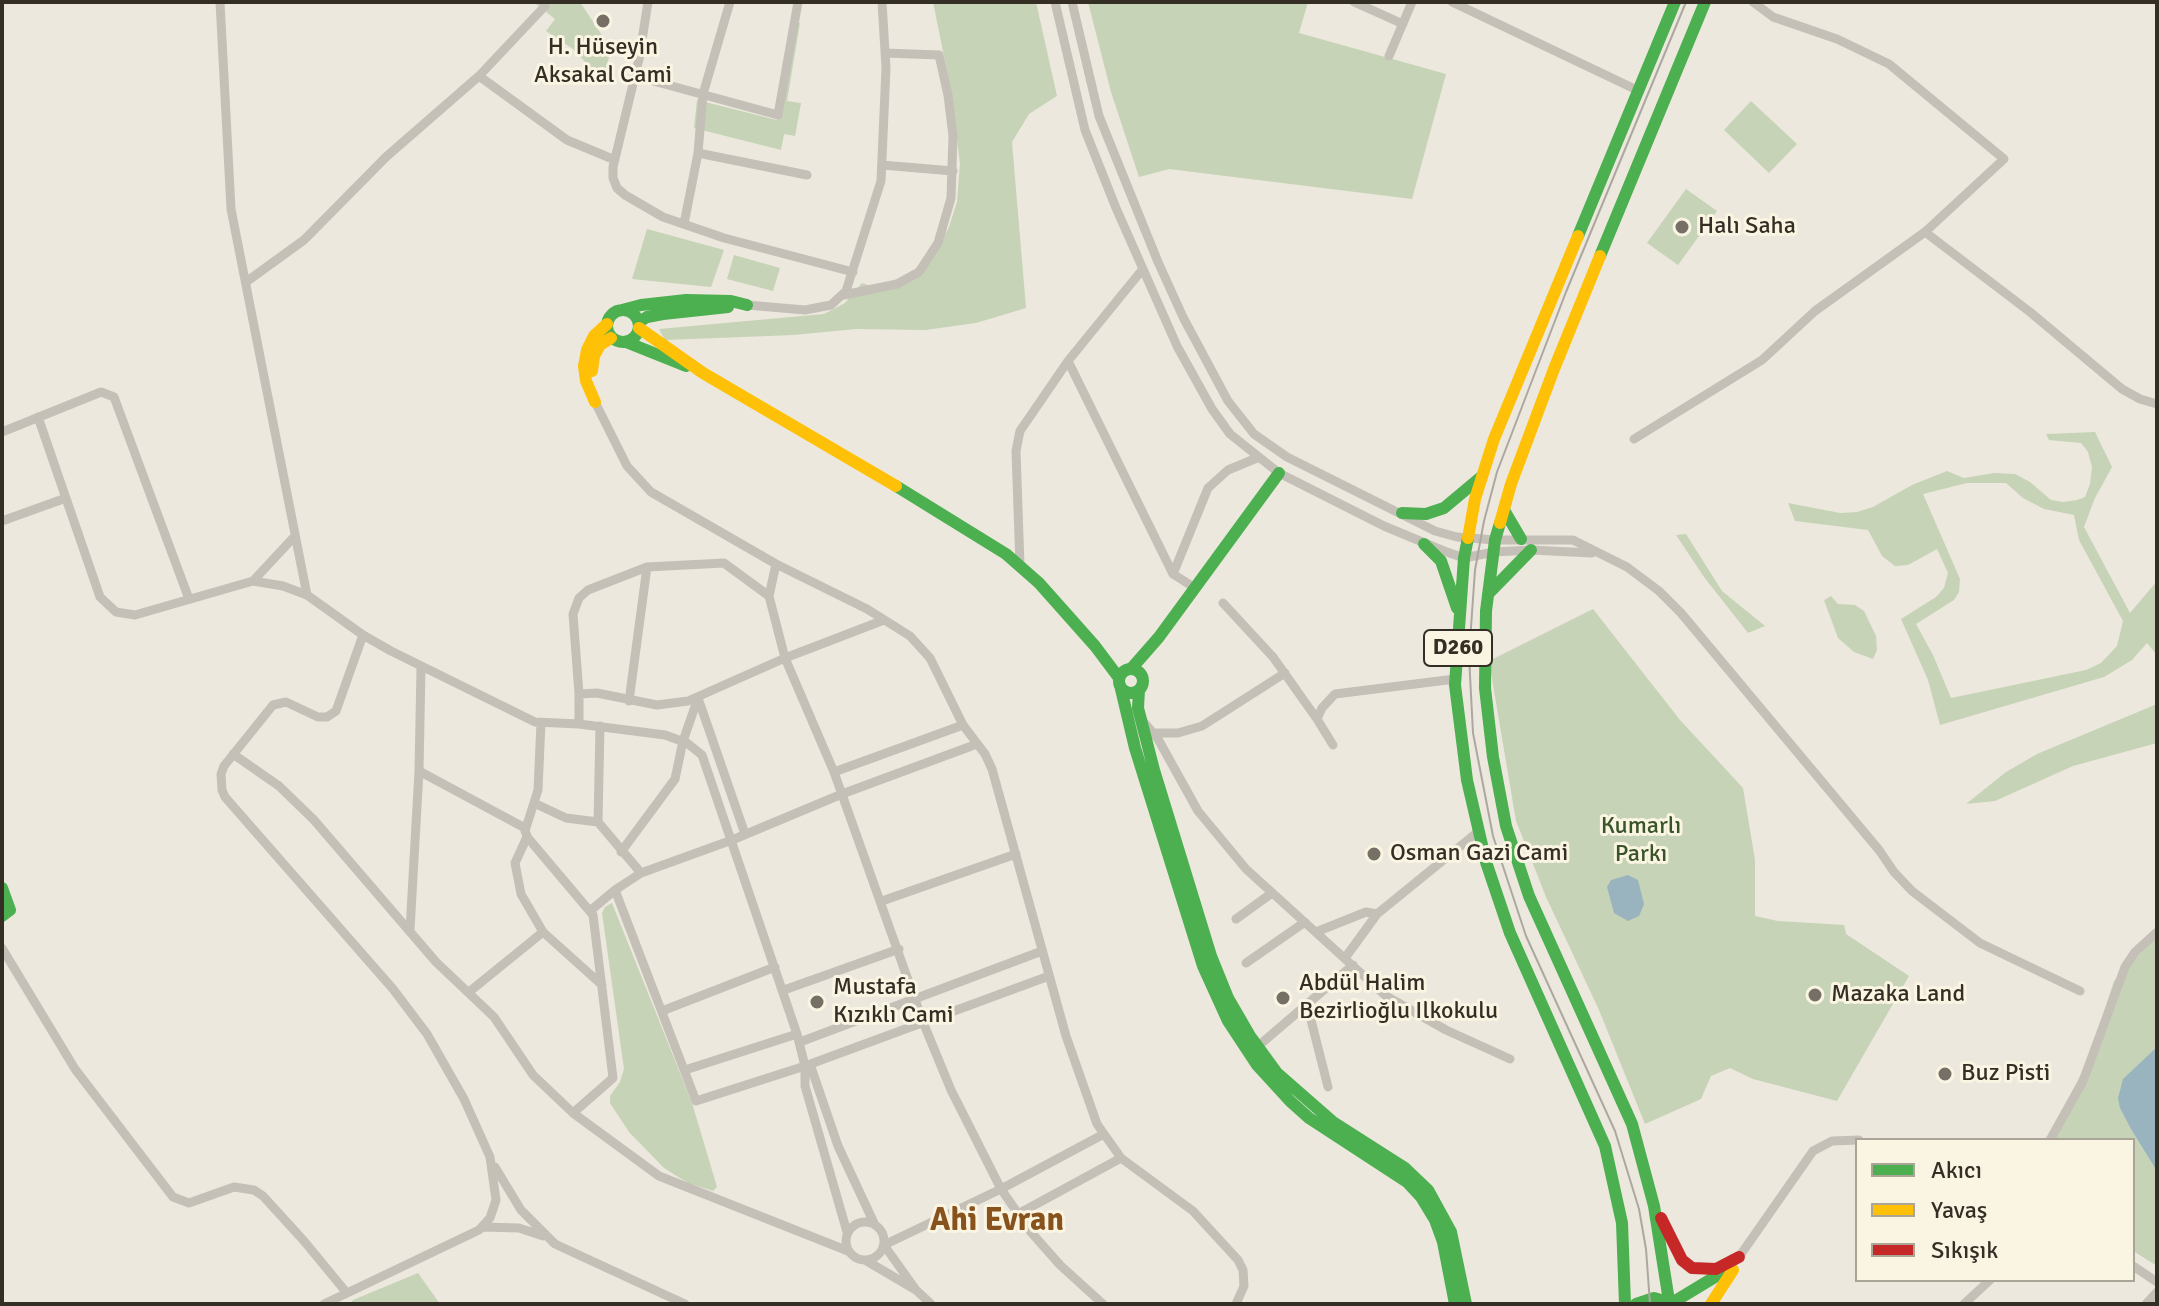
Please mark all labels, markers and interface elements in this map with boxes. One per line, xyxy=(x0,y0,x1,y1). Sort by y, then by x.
marker: H. Hüseyin Aksakal Cami xyxy=(594,12,612,30)
place label: H. Hüseyin Aksakal Cami xyxy=(534,34,672,90)
place label: Halı Saha xyxy=(1698,213,1796,241)
marker: Halı Saha xyxy=(1673,218,1691,236)
road number: D260 xyxy=(1424,630,1492,666)
park label: Kumarlı Parkı xyxy=(1601,813,1681,869)
place label: Osman Gazi Cami xyxy=(1390,840,1568,868)
marker: Osman Gazi Cami xyxy=(1365,845,1383,863)
place label: Abdül Halim Bezirlioğlu Ilkokulu xyxy=(1299,970,1498,1026)
place label: Mustafa Kızıklı Cami xyxy=(833,974,954,1030)
place label: Mazaka Land xyxy=(1831,981,1965,1009)
marker: Mazaka Land xyxy=(1806,986,1824,1004)
marker: Abdül Halim Bezirlioğlu Ilkokulu xyxy=(1274,989,1292,1007)
marker: Mustafa Kızıklı Cami xyxy=(808,993,826,1011)
place label: Buz Pisti xyxy=(1961,1060,2050,1088)
marker: Buz Pisti xyxy=(1936,1065,1954,1083)
legend xyxy=(1855,1138,2135,1282)
text: Akıcı xyxy=(1931,1155,1982,1185)
text: Yavaş xyxy=(1931,1195,1987,1225)
district label: Ahi Evran xyxy=(930,1203,1064,1241)
text: Sıkışık xyxy=(1931,1235,1998,1265)

